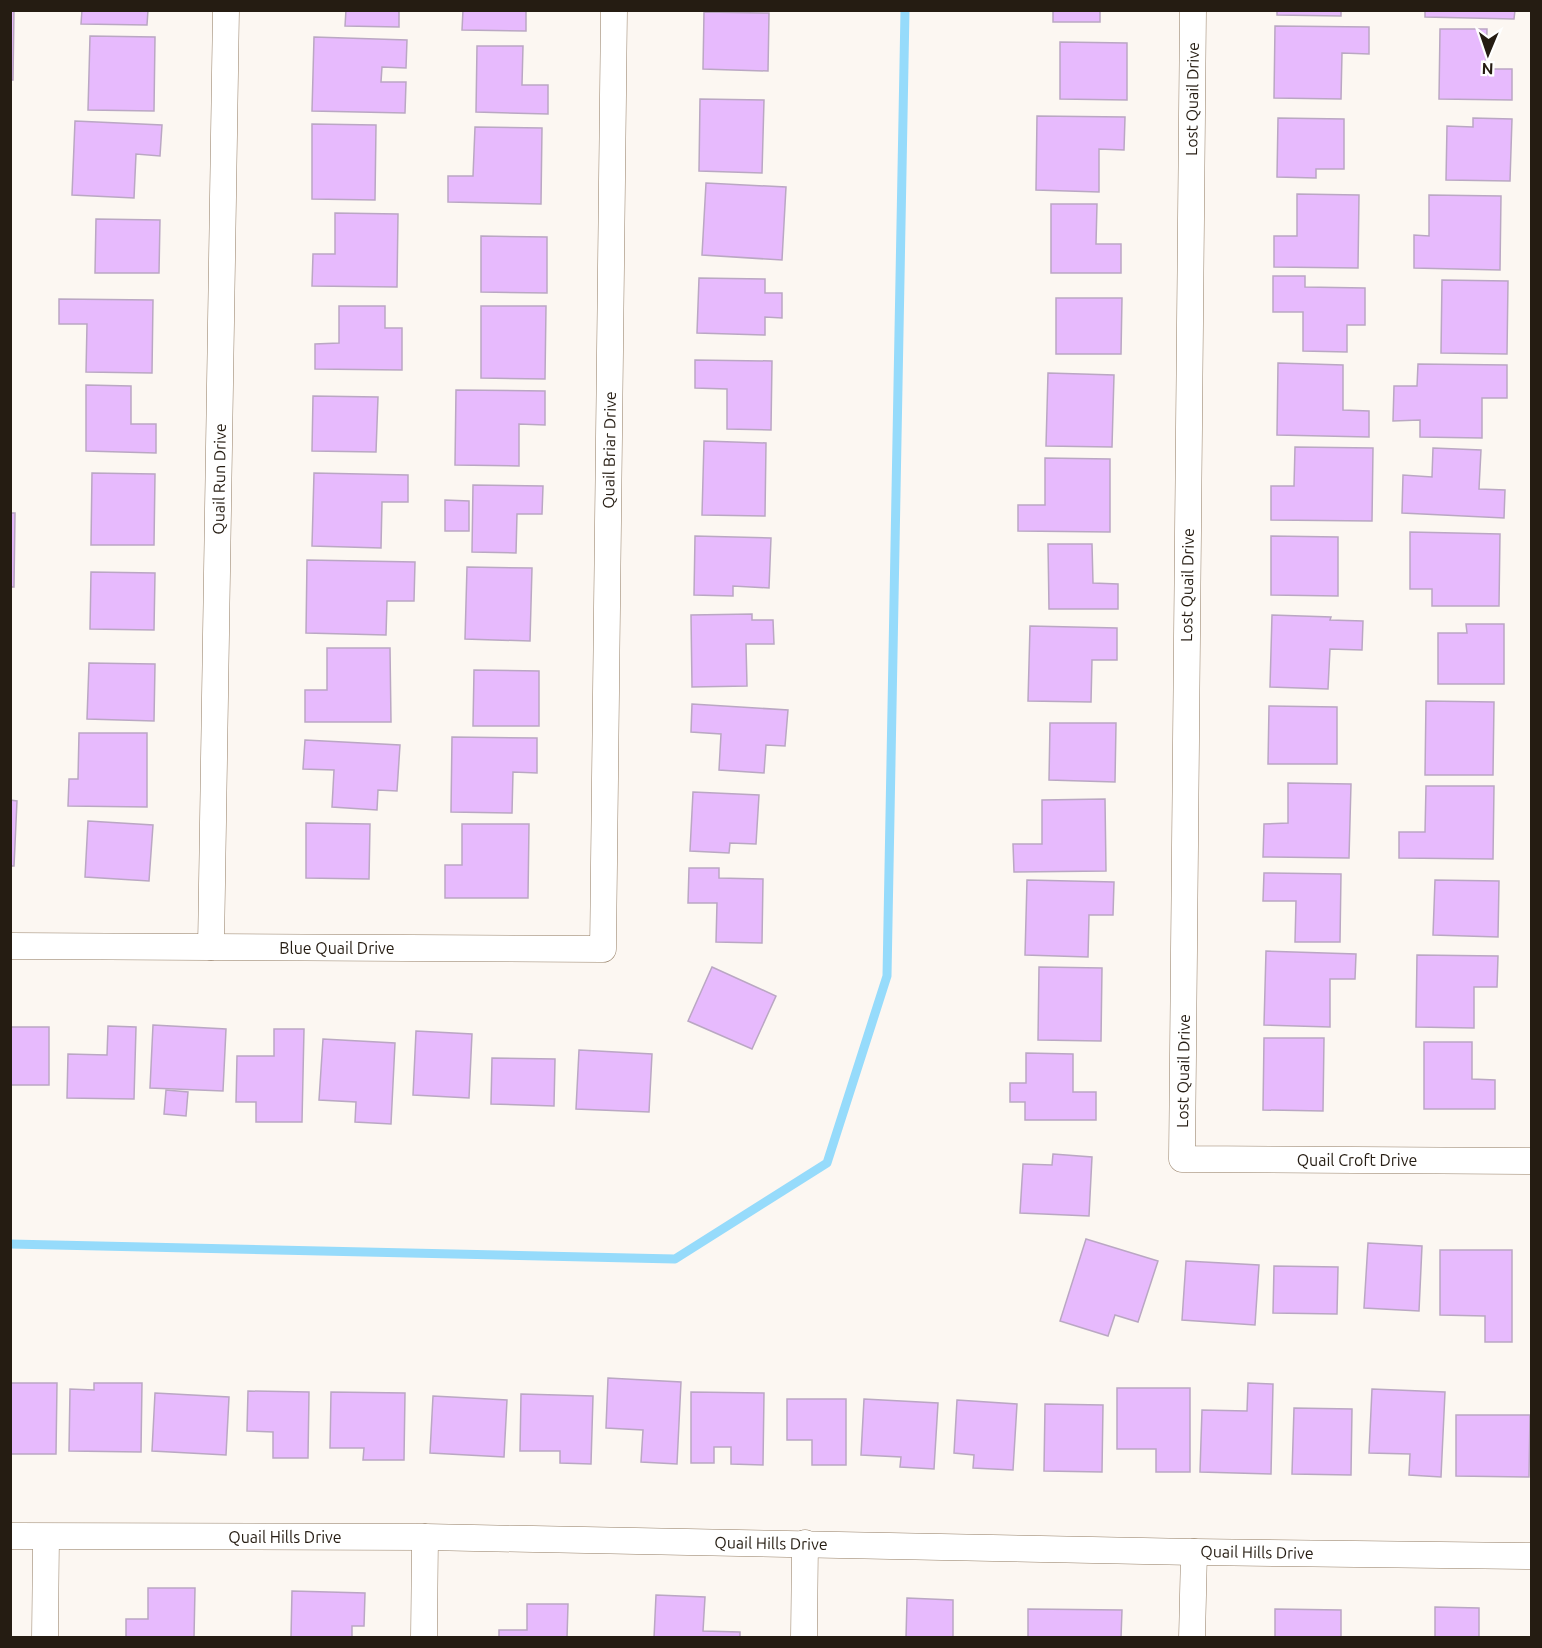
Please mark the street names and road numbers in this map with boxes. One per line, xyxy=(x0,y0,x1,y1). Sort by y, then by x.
street label: Lost Quail Drive xyxy=(1182,42,1202,156)
street label: Quail Briar Drive xyxy=(599,391,619,509)
street label: Quail Run Drive xyxy=(209,423,229,535)
street label: Lost Quail Drive xyxy=(1177,528,1197,642)
street label: Blue Quail Drive xyxy=(279,939,395,957)
street label: Lost Quail Drive xyxy=(1173,1014,1193,1128)
street label: Quail Croft Drive xyxy=(1297,1151,1417,1169)
street label: Quail Hills Drive xyxy=(228,1528,342,1546)
street label: Quail Hills Drive xyxy=(714,1533,828,1553)
street label: Quail Hills Drive xyxy=(1200,1542,1314,1562)

